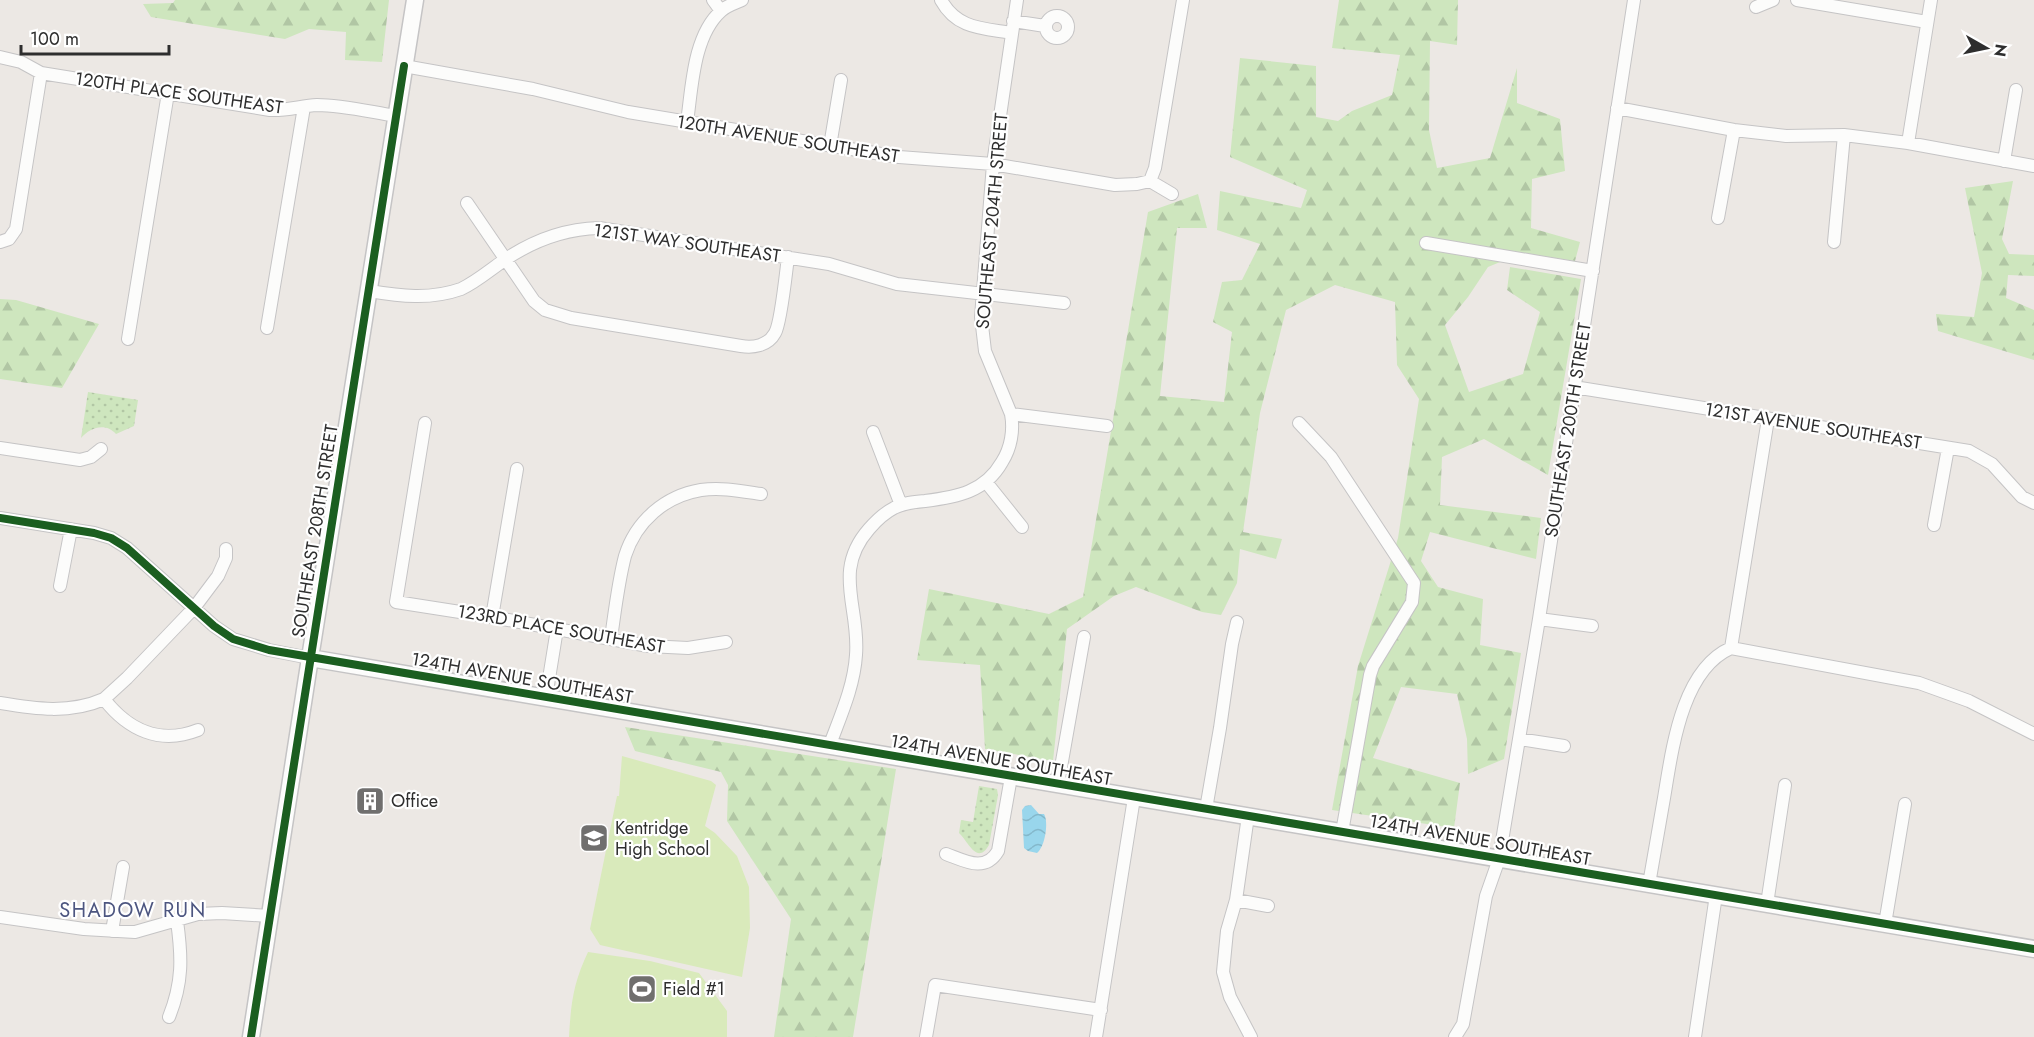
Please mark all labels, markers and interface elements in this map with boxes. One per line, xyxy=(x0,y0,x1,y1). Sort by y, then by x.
scale bar xyxy=(21,18,170,56)
north arrow xyxy=(1956,18,2016,78)
text: 100 m xyxy=(30,26,79,52)
text: N xyxy=(1988,42,2013,58)
street label: 120TH PLACE SOUTHEAST xyxy=(73,66,285,121)
street label: 120TH AVENUE SOUTHEAST xyxy=(675,109,902,170)
street label: SOUTHEAST 204TH STREET xyxy=(970,111,1014,330)
street label: 121ST WAY SOUTHEAST xyxy=(592,217,783,269)
street label: SOUTHEAST 200TH STREET xyxy=(1538,320,1598,539)
street label: 121ST AVENUE SOUTHEAST xyxy=(1703,396,1924,456)
street label: SOUTHEAST 208TH STREET xyxy=(285,422,345,639)
street label: 123RD PLACE SOUTHEAST xyxy=(455,598,667,660)
street label: 124TH AVENUE SOUTHEAST xyxy=(409,646,635,710)
street label: 124TH AVENUE SOUTHEAST xyxy=(888,728,1114,792)
building icon: Office xyxy=(354,785,386,817)
place label: Office xyxy=(391,788,438,814)
street label: 124TH AVENUE SOUTHEAST xyxy=(1367,808,1593,872)
place label: Kentridge High School xyxy=(615,815,709,862)
school or university icon: Kentridge High School xyxy=(578,822,610,854)
district label: SHADOW RUN xyxy=(59,896,207,925)
sports icon: Field #1 xyxy=(626,973,658,1005)
place label: Field #1 xyxy=(663,976,725,1002)

